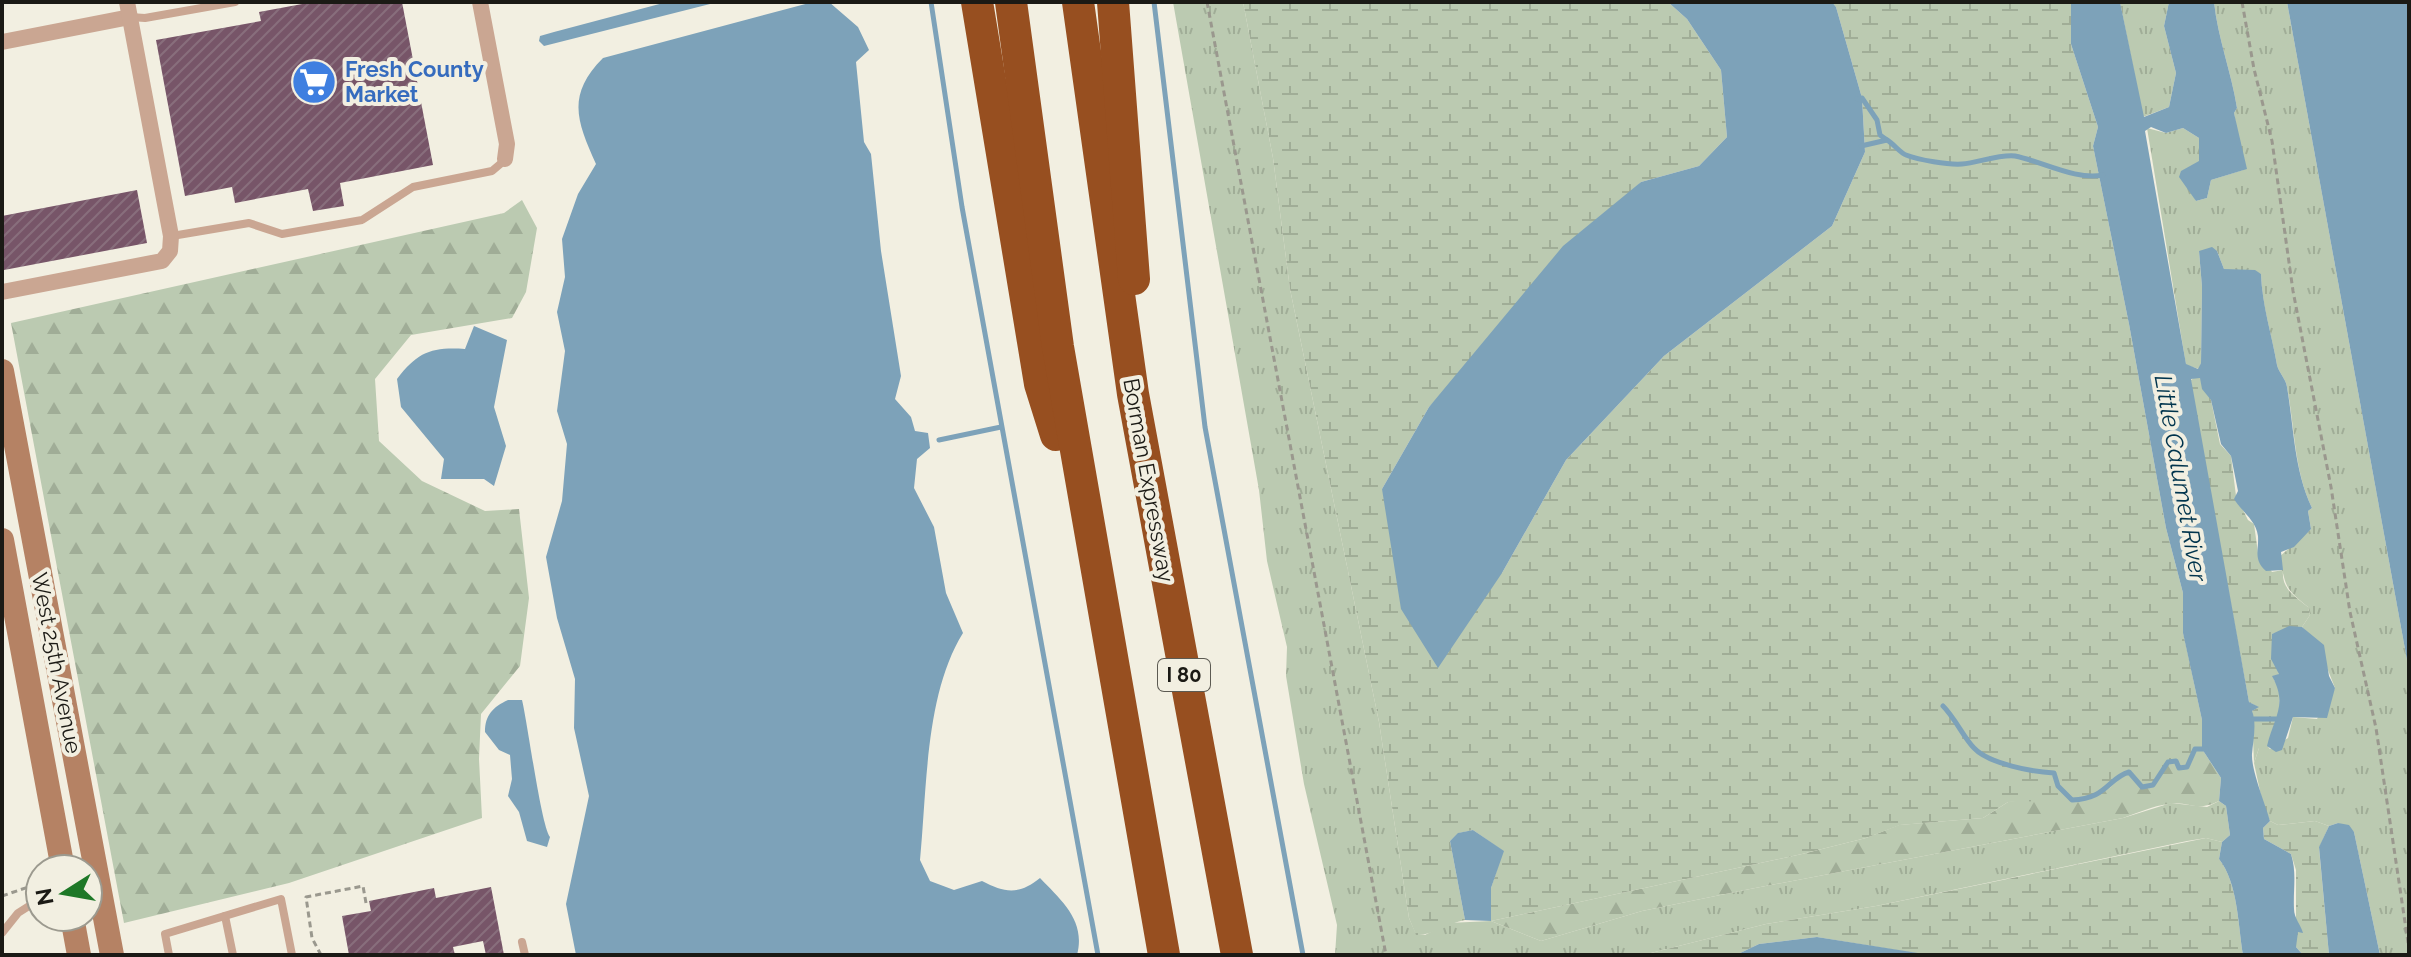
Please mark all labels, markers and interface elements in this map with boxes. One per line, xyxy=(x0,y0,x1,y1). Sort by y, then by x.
place label: Fresh County Market xyxy=(345,56,484,107)
supermarket icon: Fresh County Market xyxy=(290,58,338,106)
water label: Little Calumet River xyxy=(2149,372,2214,584)
street label: Borman Expressway xyxy=(1118,376,1180,584)
street label: West 25th Avenue xyxy=(27,570,87,756)
road number: I 80 xyxy=(1158,659,1210,691)
north arrow xyxy=(24,853,104,933)
text: N xyxy=(30,886,59,908)

